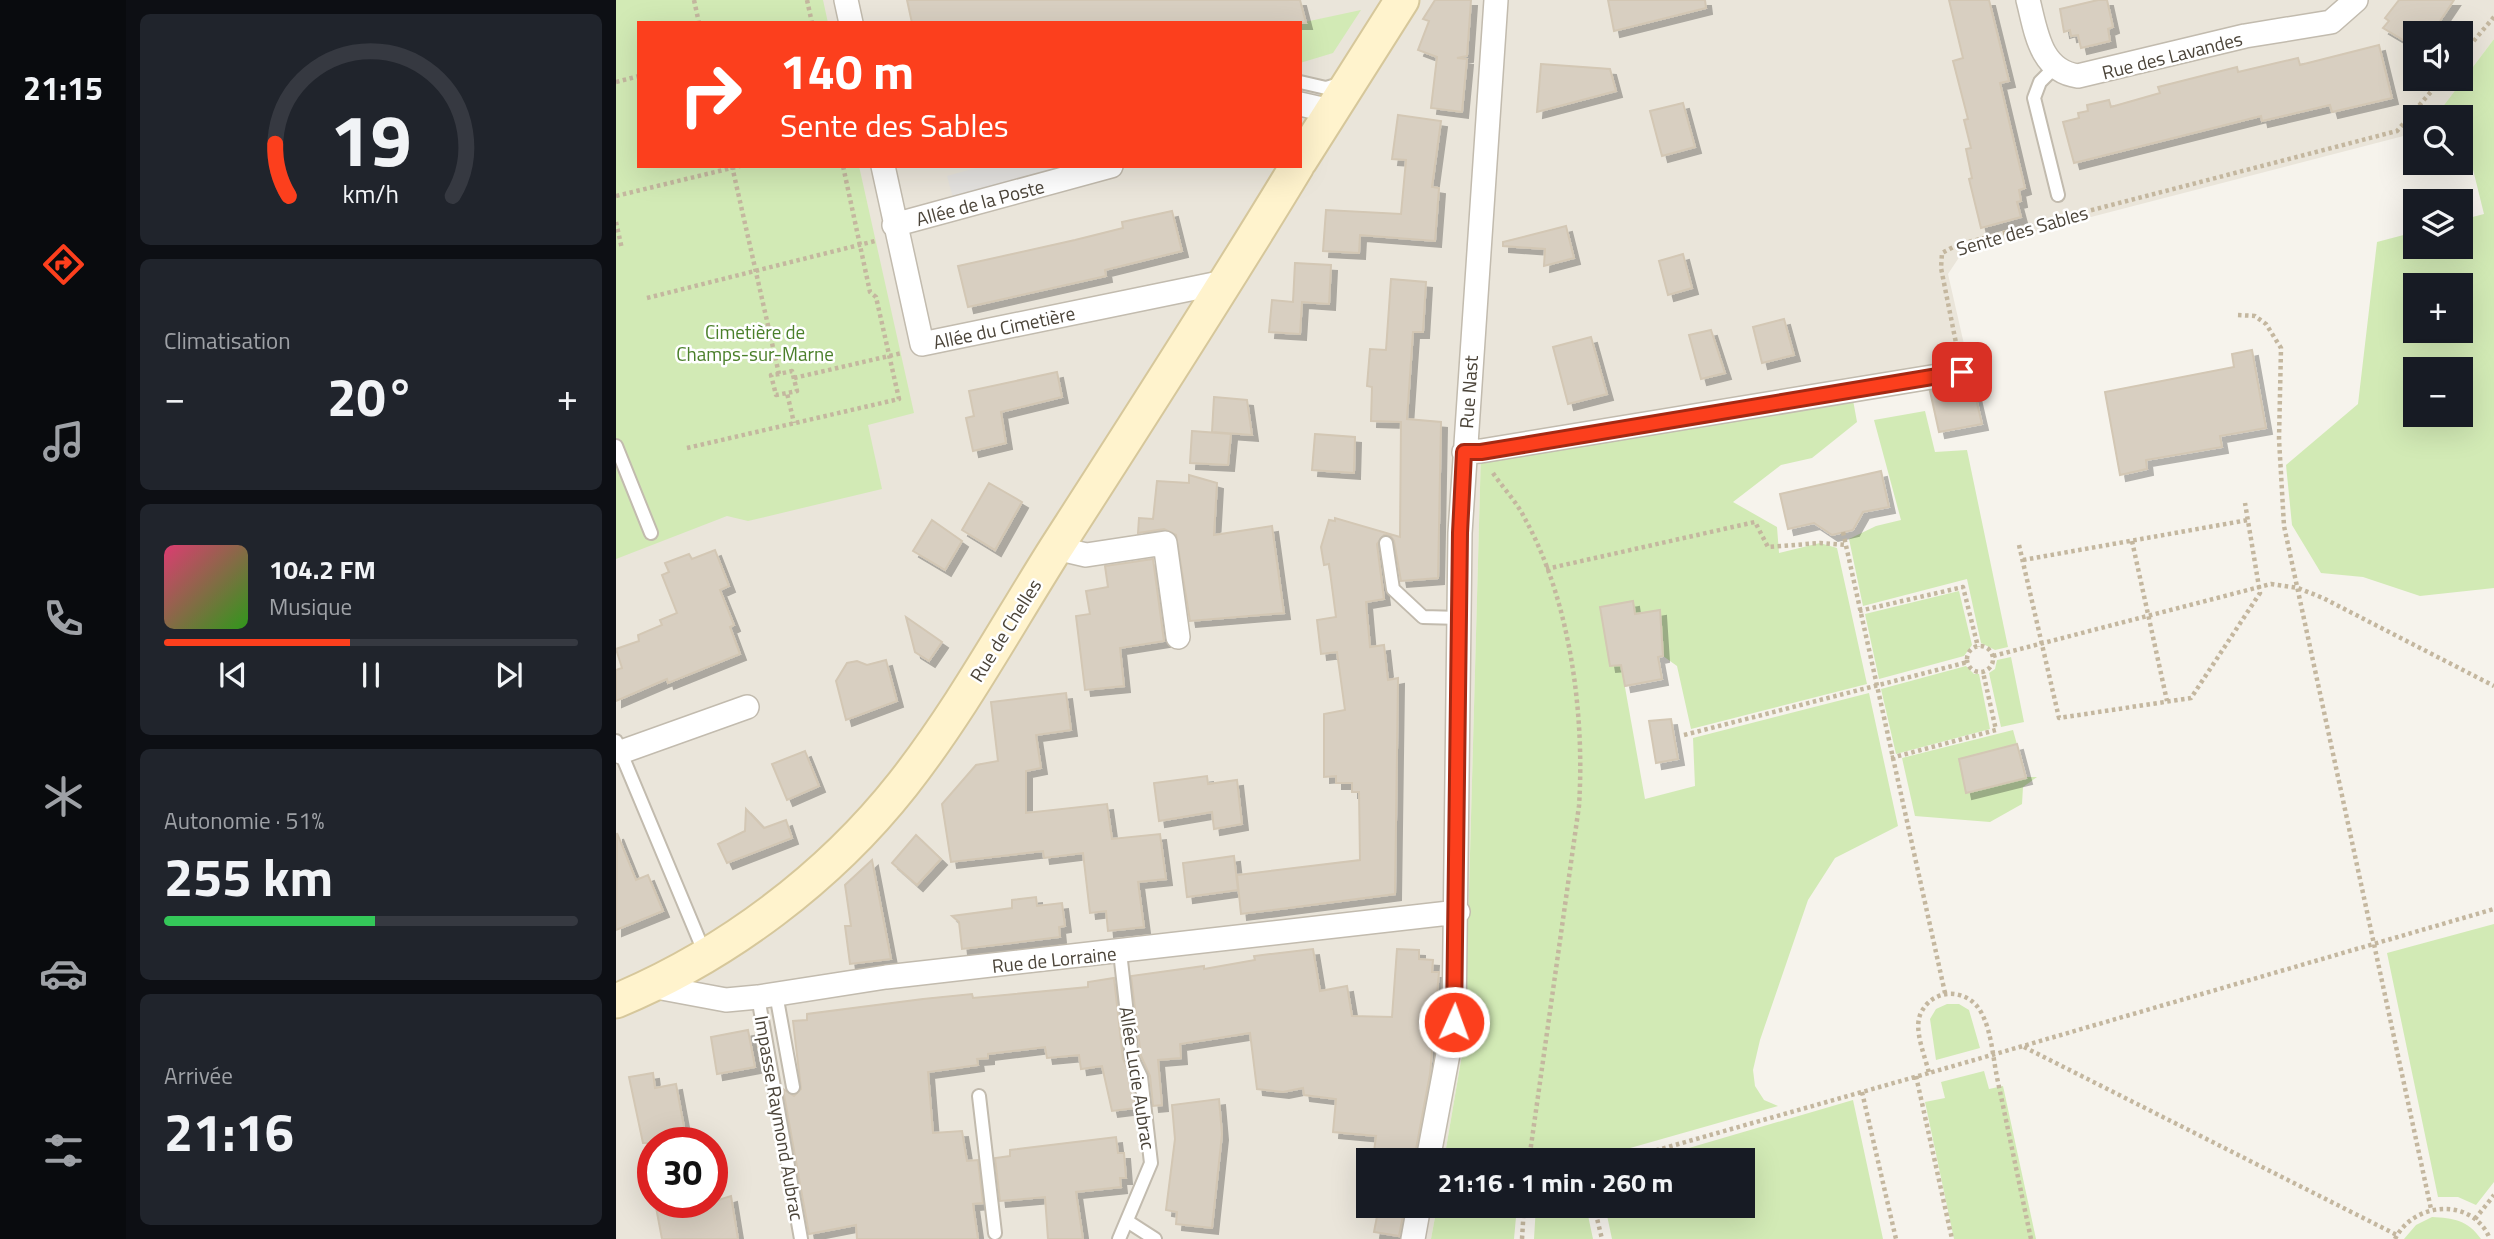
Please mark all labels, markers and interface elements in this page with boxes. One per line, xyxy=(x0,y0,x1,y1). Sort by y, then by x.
map controls xyxy=(2403,21,2473,427)
button: sound xyxy=(2403,21,2473,91)
street label: Rue des Lavandes xyxy=(2099,23,2245,86)
text: 140 m xyxy=(780,33,914,108)
icon: right xyxy=(665,49,756,140)
text: 21:15 xyxy=(23,64,103,112)
text: 19 xyxy=(330,84,412,194)
text: Sente des Sables xyxy=(780,101,1009,149)
button: search xyxy=(2403,105,2473,175)
street label: Allée de la Poste xyxy=(913,171,1047,233)
text: km/h xyxy=(343,174,399,212)
button: layers xyxy=(2403,189,2473,259)
street label: Sente des Sables xyxy=(1953,197,2091,263)
icon: directions xyxy=(39,240,88,289)
button: + xyxy=(2403,273,2473,343)
street label: Allée du Cimetière xyxy=(930,298,1078,356)
park label: Cimetière de Champs-sur-Marne xyxy=(676,317,834,368)
text: Climatisation xyxy=(164,323,291,358)
pin xyxy=(1932,342,1992,402)
icon: arrive xyxy=(1943,353,1981,391)
street label: Rue Nast xyxy=(1451,354,1485,430)
text: 20° xyxy=(327,357,415,436)
button: − xyxy=(2403,357,2473,427)
text: − xyxy=(164,368,185,426)
text: + xyxy=(557,368,578,426)
icon: music xyxy=(39,417,88,466)
text: 104.2 FM xyxy=(269,550,376,589)
street label: Rue de Chelles xyxy=(962,573,1048,687)
text: Musique xyxy=(269,589,352,624)
icon: phone xyxy=(39,594,88,643)
icon: previous xyxy=(214,656,252,694)
icon: pause xyxy=(352,656,390,694)
icon: next xyxy=(490,656,528,694)
icon: climate xyxy=(39,772,88,821)
text: Autonomie · 51% xyxy=(164,803,324,838)
text: 255 km xyxy=(164,837,333,916)
street label: Rue de Lorraine xyxy=(990,938,1118,980)
icon: car xyxy=(39,949,88,998)
position arrow xyxy=(1417,985,1491,1059)
street label: Allée Lucie Aubrac xyxy=(1112,1004,1164,1152)
street label: Impasse Raymond Aubrac xyxy=(748,1013,812,1223)
text: Arrivée xyxy=(164,1058,233,1093)
text: 21:16 xyxy=(164,1092,294,1171)
icon: filters xyxy=(39,1126,88,1175)
speed limit sign: 30 xyxy=(637,1127,728,1218)
text: 21:16 · 1 min · 260 m xyxy=(1438,1163,1673,1202)

